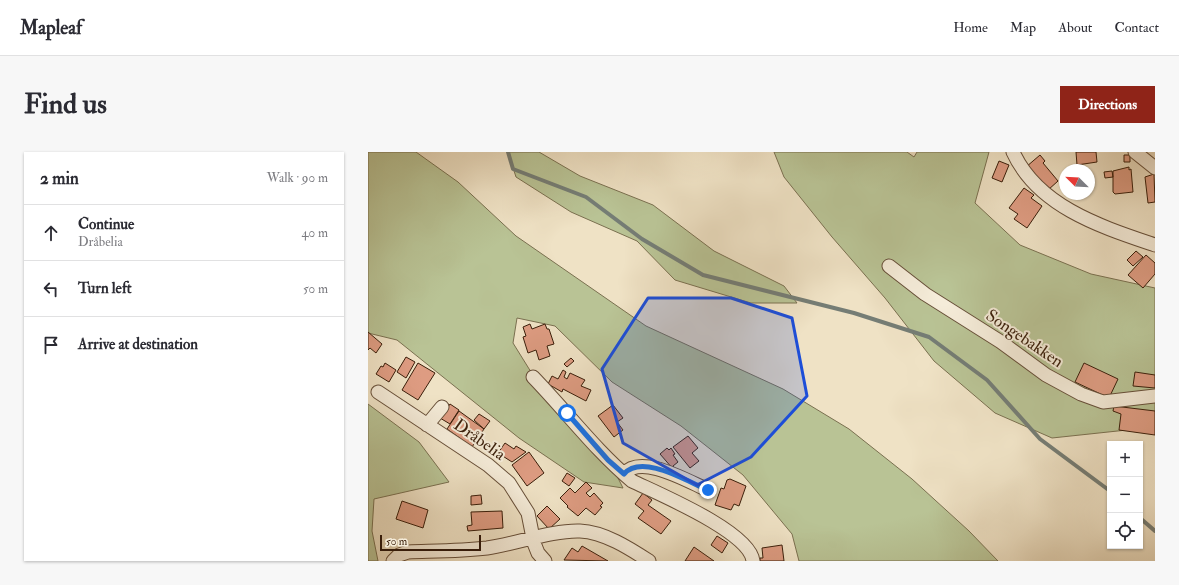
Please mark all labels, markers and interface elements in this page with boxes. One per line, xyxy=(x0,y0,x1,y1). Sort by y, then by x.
text: Mapleaf xyxy=(20,16,82,40)
text: Home xyxy=(953,19,988,36)
text: Map xyxy=(1010,19,1036,36)
text: About xyxy=(1058,19,1092,36)
text: Contact xyxy=(1114,19,1159,36)
button: Directions xyxy=(1060,86,1155,123)
text: Find us xyxy=(24,87,107,122)
north arrow xyxy=(1059,164,1095,200)
text: 2 min xyxy=(40,168,79,189)
text: Walk · 90 m xyxy=(267,170,328,186)
text: Continue xyxy=(78,215,134,234)
icon: ahead xyxy=(40,222,62,244)
text: 40 m xyxy=(302,225,328,241)
text: Dråbelia xyxy=(78,234,123,250)
icon: left xyxy=(40,278,62,300)
text: Turn left xyxy=(78,279,132,298)
text: 50 m xyxy=(303,281,328,297)
street label: Songebakken xyxy=(982,305,1068,372)
icon: arrive xyxy=(40,334,62,356)
text: Arrive at destination xyxy=(78,335,198,354)
route start xyxy=(558,404,576,422)
street label: Dråbelia xyxy=(450,414,511,465)
map controls xyxy=(1107,441,1143,549)
button: + xyxy=(1107,441,1143,477)
button: − xyxy=(1107,477,1143,513)
route end xyxy=(699,481,717,499)
button: locate xyxy=(1107,513,1143,549)
scale bar xyxy=(380,533,481,552)
text: 50 m xyxy=(386,535,407,548)

